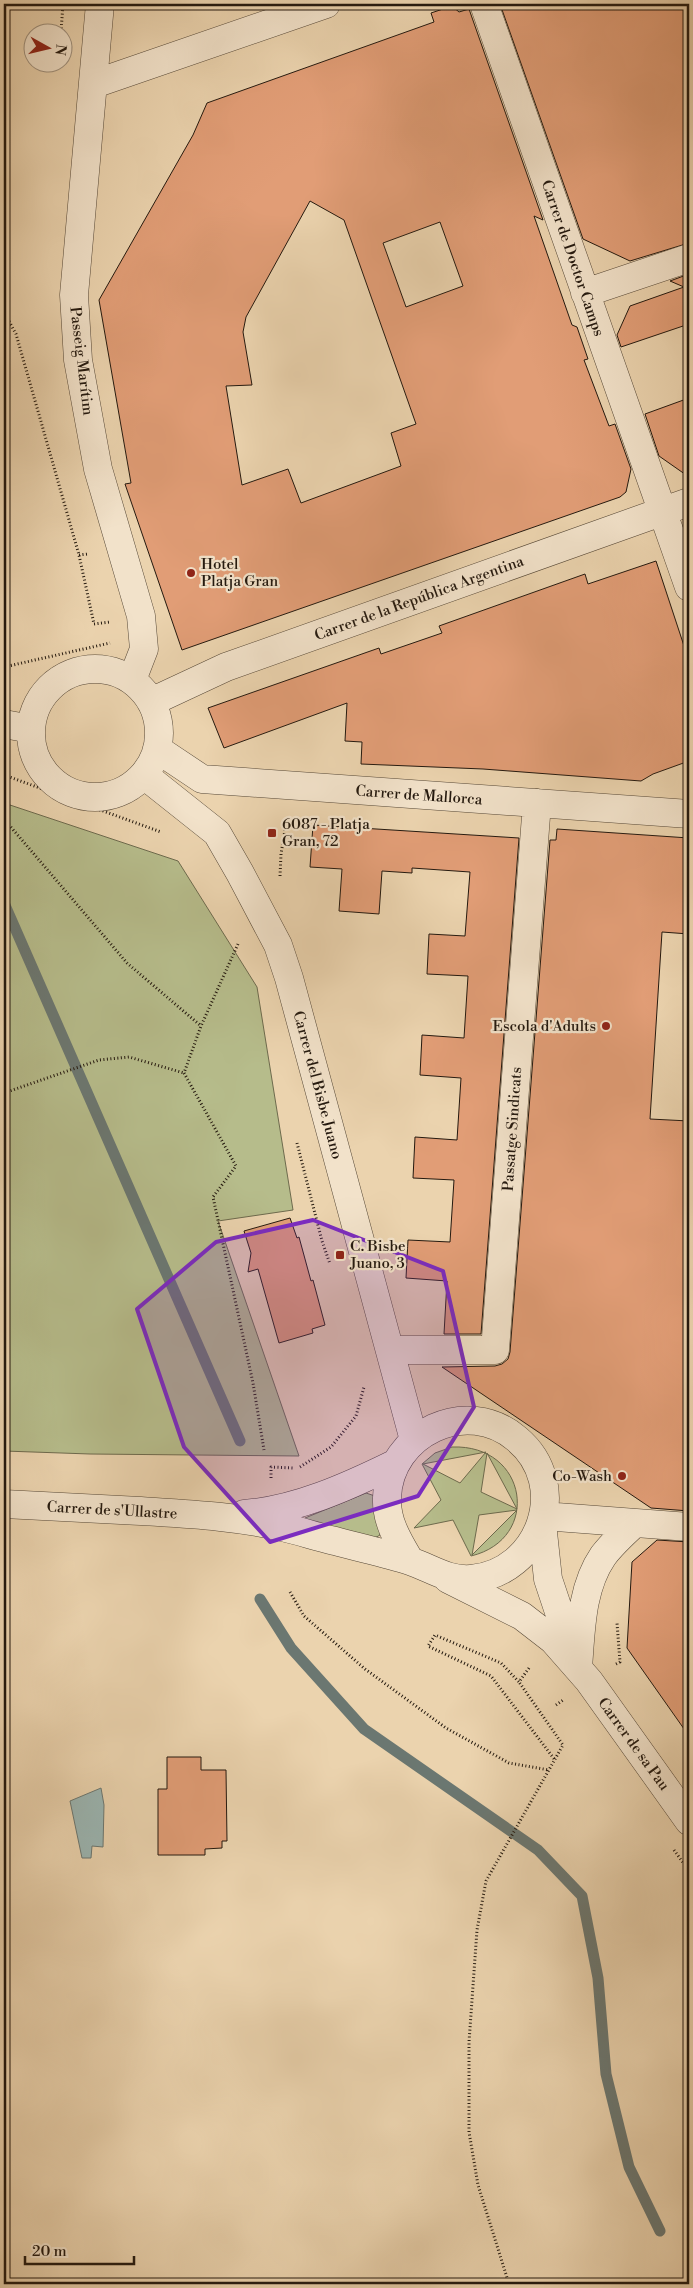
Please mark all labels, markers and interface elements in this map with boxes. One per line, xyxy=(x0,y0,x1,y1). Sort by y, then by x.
north arrow xyxy=(22,22,72,72)
text: N xyxy=(50,43,70,56)
street label: Carrer de Doctor Camps xyxy=(537,177,608,339)
street label: Passeig Marítim xyxy=(65,306,98,417)
street label: Carrer de la República Argentina xyxy=(312,552,527,645)
place label: Hotel Platja Gran xyxy=(201,555,278,591)
marker: Hotel Platja Gran xyxy=(185,567,197,579)
street label: Carrer de Mallorca xyxy=(355,782,483,809)
place label: 6087 - Platja Gran, 72 xyxy=(282,815,370,851)
marker: 6087 - Platja Gran, 72 xyxy=(266,827,278,839)
street label: Carrer del Bisbe Juano xyxy=(289,1009,346,1161)
place label: Escola d'Adults xyxy=(493,1017,596,1036)
marker: Escola d'Adults xyxy=(600,1020,612,1032)
street label: Passatge Sindicats xyxy=(499,1066,526,1192)
place label: C. Bisbe Juano, 3 xyxy=(349,1237,406,1273)
marker: C. Bisbe Juano, 3 xyxy=(334,1249,346,1261)
place label: Co-Wash xyxy=(552,1467,612,1486)
marker: Co-Wash xyxy=(616,1470,628,1482)
street label: Carrer de s'Ullastre xyxy=(46,1498,178,1523)
street label: Carrer de sa Pau xyxy=(594,1694,674,1795)
scale bar xyxy=(25,2233,134,2265)
text: 20 m xyxy=(32,2242,67,2261)

